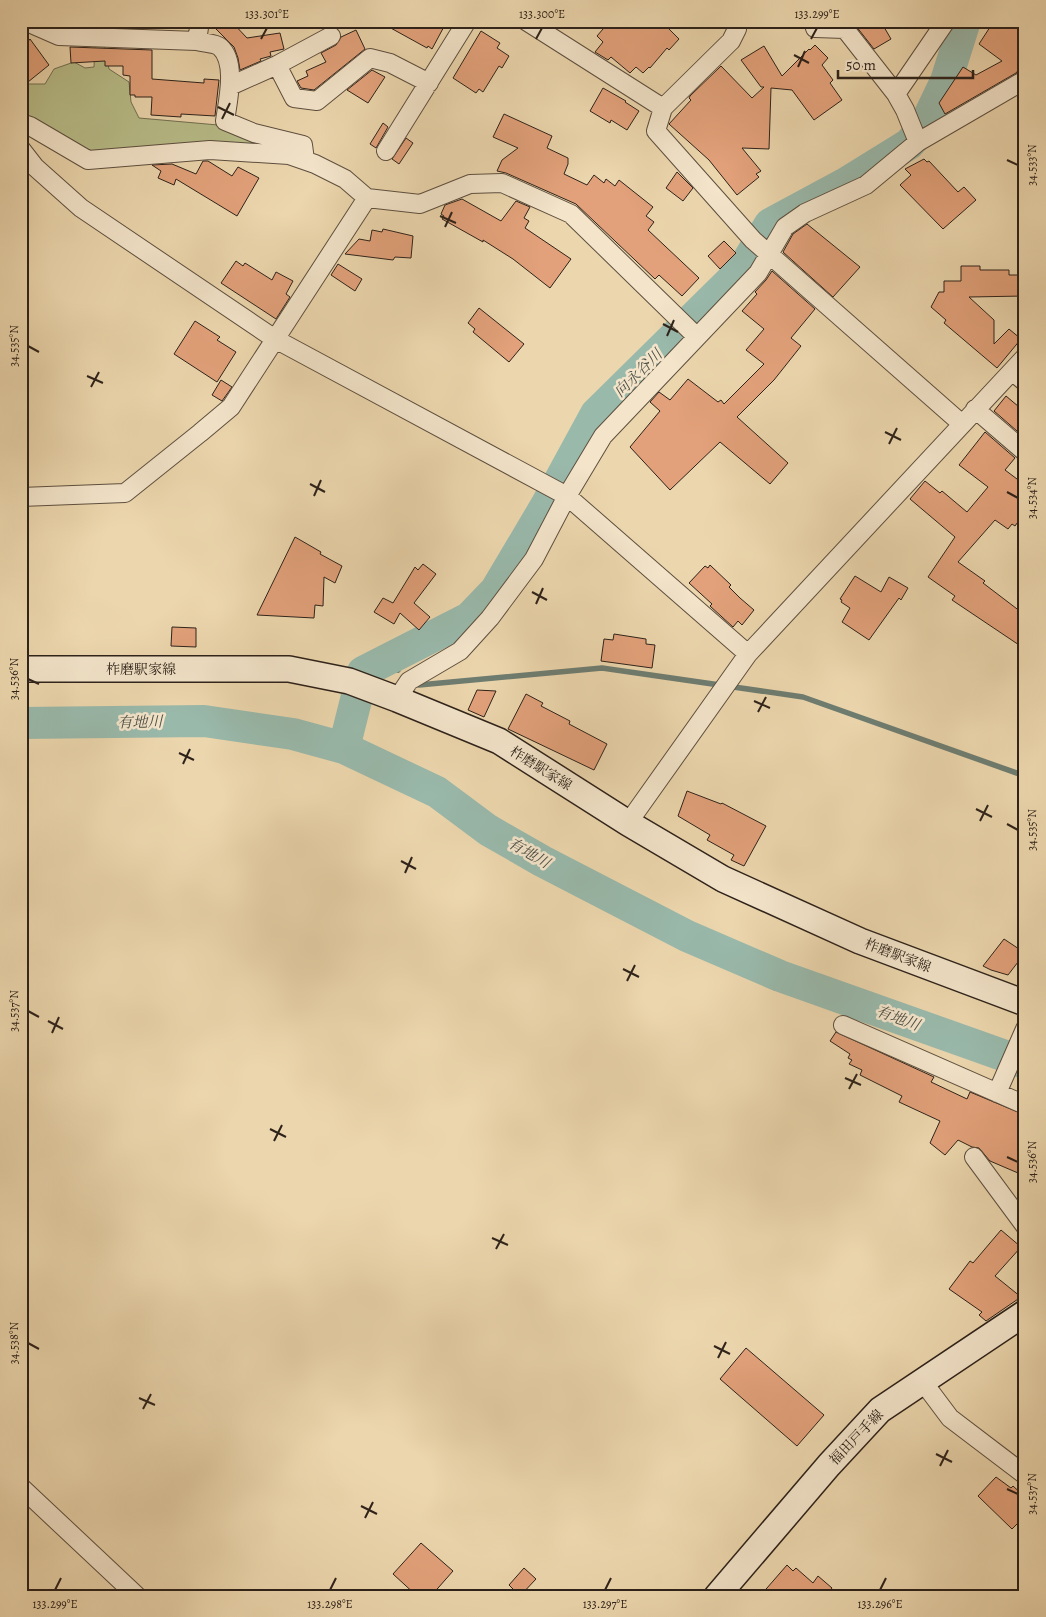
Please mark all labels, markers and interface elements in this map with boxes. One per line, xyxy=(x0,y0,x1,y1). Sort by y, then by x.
text: 133.301°E xyxy=(245,6,289,22)
text: 133.300°E xyxy=(519,6,565,22)
text: 133.299°E xyxy=(794,6,840,22)
scale bar xyxy=(838,48,974,80)
text: 50 m xyxy=(846,55,876,75)
text: 34.533°N xyxy=(1024,144,1040,186)
text: 34.535°N xyxy=(6,325,22,367)
water label: 向永谷川 xyxy=(610,343,668,401)
text: 34.534°N xyxy=(1024,477,1040,519)
text: 34.536°N xyxy=(6,658,22,700)
street label: 柞磨駅家線 xyxy=(106,660,176,679)
water label: 有地川 xyxy=(117,712,165,732)
street label: 柞磨駅家線 xyxy=(506,742,575,795)
text: 34.535°N xyxy=(1024,809,1040,851)
water label: 有地川 xyxy=(505,833,555,874)
street label: 柞磨駅家線 xyxy=(862,934,934,977)
text: 34.537°N xyxy=(6,990,22,1032)
water label: 有地川 xyxy=(873,1001,924,1036)
text: 34.536°N xyxy=(1024,1141,1040,1183)
text: 34.538°N xyxy=(6,1321,22,1364)
street label: 福田戸手線 xyxy=(825,1406,888,1469)
text: 34.537°N xyxy=(1024,1473,1040,1515)
text: 133.299°E xyxy=(32,1596,78,1612)
text: 133.298°E xyxy=(307,1596,353,1612)
text: 133.297°E xyxy=(583,1596,627,1612)
text: 133.296°E xyxy=(857,1596,903,1612)

